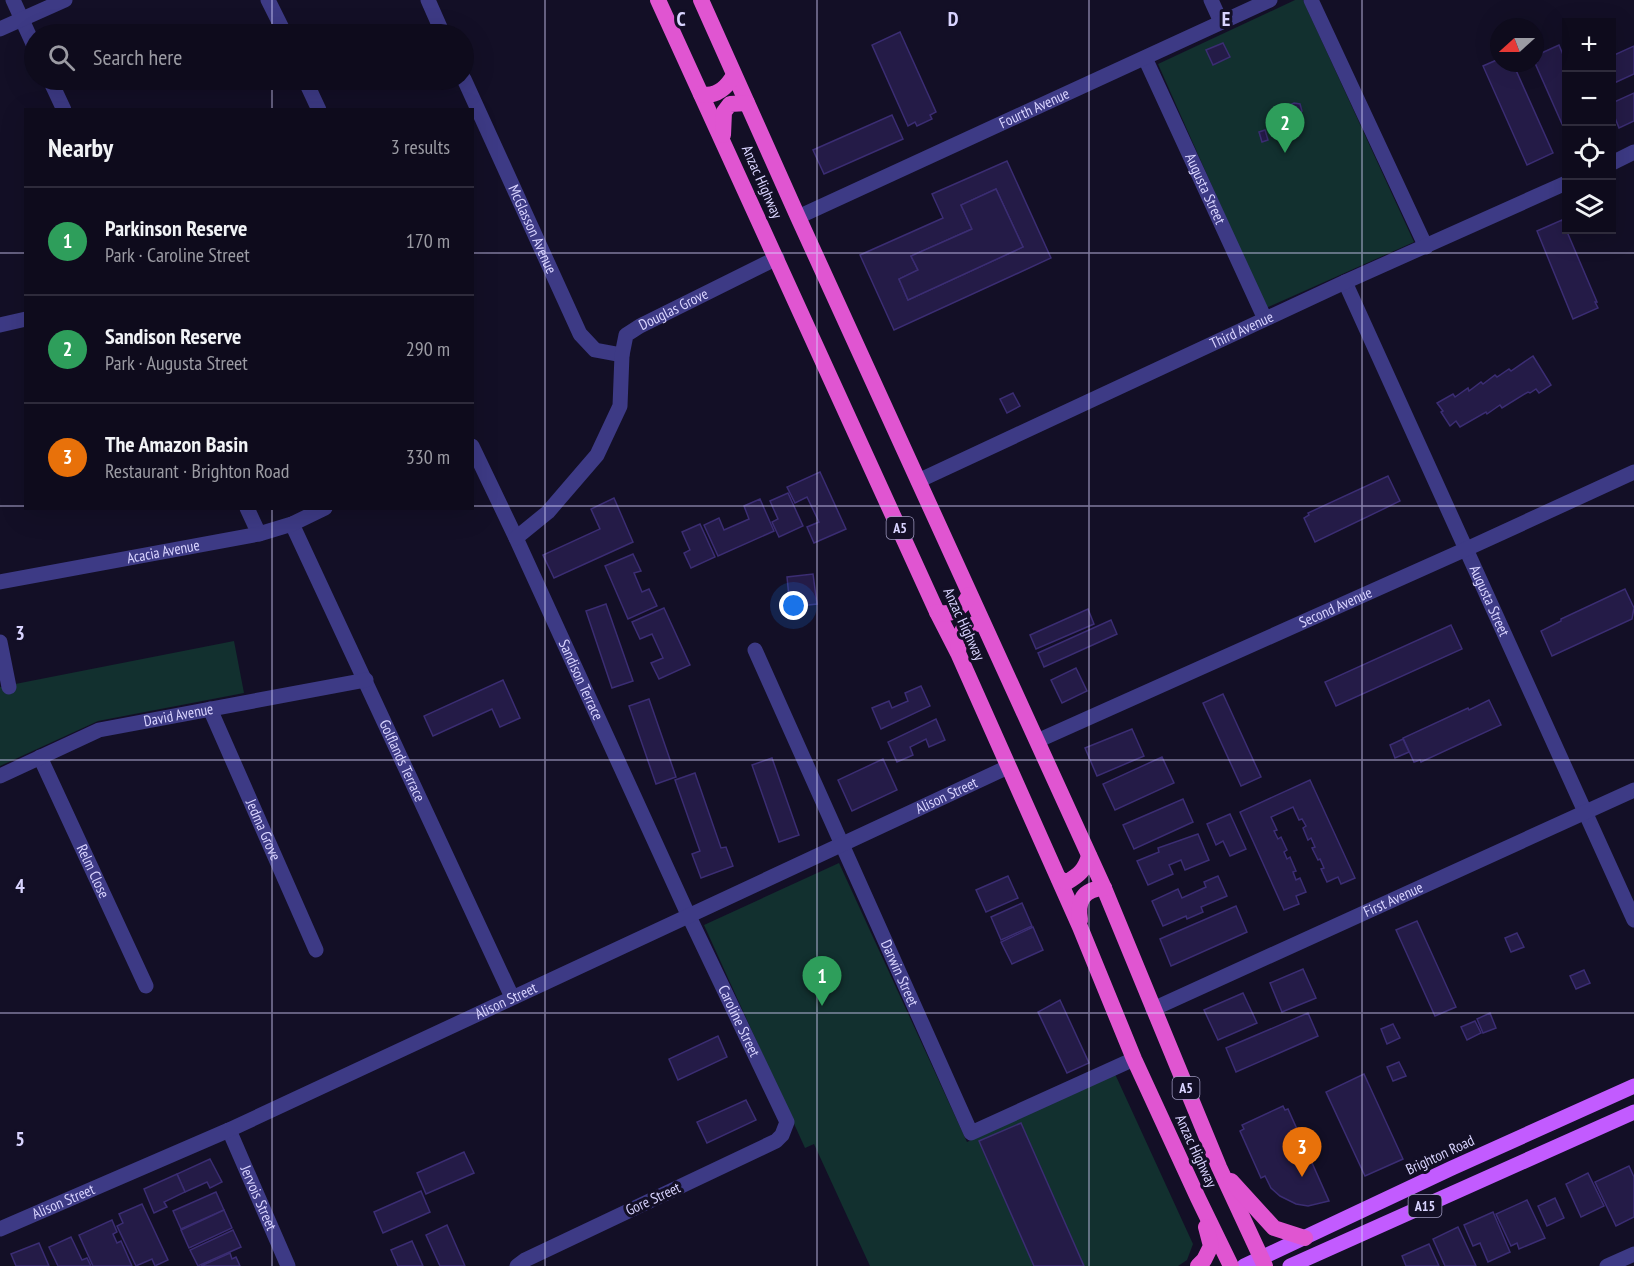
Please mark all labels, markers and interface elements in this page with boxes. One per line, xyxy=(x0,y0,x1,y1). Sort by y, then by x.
text: C xyxy=(676,6,686,32)
text: D xyxy=(948,6,959,32)
text: E xyxy=(1222,6,1230,32)
north arrow xyxy=(1490,18,1544,72)
map controls xyxy=(1562,18,1616,234)
button: + xyxy=(1562,18,1616,72)
search box xyxy=(24,24,474,90)
icon: search xyxy=(45,41,78,74)
text: Search here xyxy=(93,43,182,71)
button: − xyxy=(1562,72,1616,126)
street label: Fourth Avenue xyxy=(996,84,1072,132)
pin: 2 xyxy=(1266,104,1304,153)
button: locate xyxy=(1562,126,1616,180)
text: Nearby xyxy=(48,131,113,164)
text: 3 results xyxy=(391,134,450,160)
street label: Anzac Highway xyxy=(738,142,787,222)
street label: Augusta Street xyxy=(1181,150,1230,227)
button: layers xyxy=(1562,180,1616,234)
street label: McGlasson Avenue xyxy=(504,181,561,277)
text: Parkinson Reserve xyxy=(105,214,248,242)
text: 1 xyxy=(63,228,72,254)
text: 170 m xyxy=(406,228,450,254)
text: Park · Caroline Street xyxy=(105,242,250,268)
street label: Douglas Grove xyxy=(635,284,711,334)
street label: Third Avenue xyxy=(1207,307,1276,353)
text: Sandison Reserve xyxy=(105,322,241,350)
text: 2 xyxy=(63,336,72,362)
text: 290 m xyxy=(406,336,450,362)
text: Park · Augusta Street xyxy=(105,350,248,376)
text: The Amazon Basin xyxy=(105,430,248,458)
text: 3 xyxy=(63,444,72,470)
text: 330 m xyxy=(406,444,450,470)
text: Restaurant · Brighton Road xyxy=(105,458,289,484)
road number: A5 xyxy=(886,517,914,539)
street label: Acacia Avenue xyxy=(125,535,201,567)
street label: Augusta Street xyxy=(1466,562,1514,639)
street label: Second Avenue xyxy=(1296,582,1375,632)
street label: Anzac Highway xyxy=(939,584,990,664)
your location xyxy=(779,591,808,620)
text: 3 xyxy=(15,620,25,646)
street label: Sandison Terrace xyxy=(555,636,608,723)
street label: David Avenue xyxy=(142,699,215,730)
street label: Golflands Terrace xyxy=(375,716,430,805)
street label: Alison Street xyxy=(912,773,980,818)
street label: Jedma Grove xyxy=(241,795,285,863)
street label: Relm Close xyxy=(73,841,114,901)
text: 4 xyxy=(15,873,25,899)
street label: First Avenue xyxy=(1360,877,1426,921)
street label: Darwin Street xyxy=(877,937,923,1009)
pin: 1 xyxy=(802,956,842,1006)
street label: Alison Street xyxy=(472,978,540,1023)
street label: Caroline Street xyxy=(714,982,765,1060)
road number: A5 xyxy=(1172,1077,1200,1099)
street label: Anzac Highway xyxy=(1171,1111,1222,1191)
text: 5 xyxy=(15,1126,25,1152)
pin: 3 xyxy=(1282,1128,1322,1177)
street label: Brighton Road xyxy=(1403,1130,1477,1179)
street label: Jervois Street xyxy=(236,1161,281,1233)
street label: Gore Street xyxy=(622,1178,683,1219)
street label: Alison Street xyxy=(29,1179,97,1223)
road number: A15 xyxy=(1408,1195,1442,1217)

